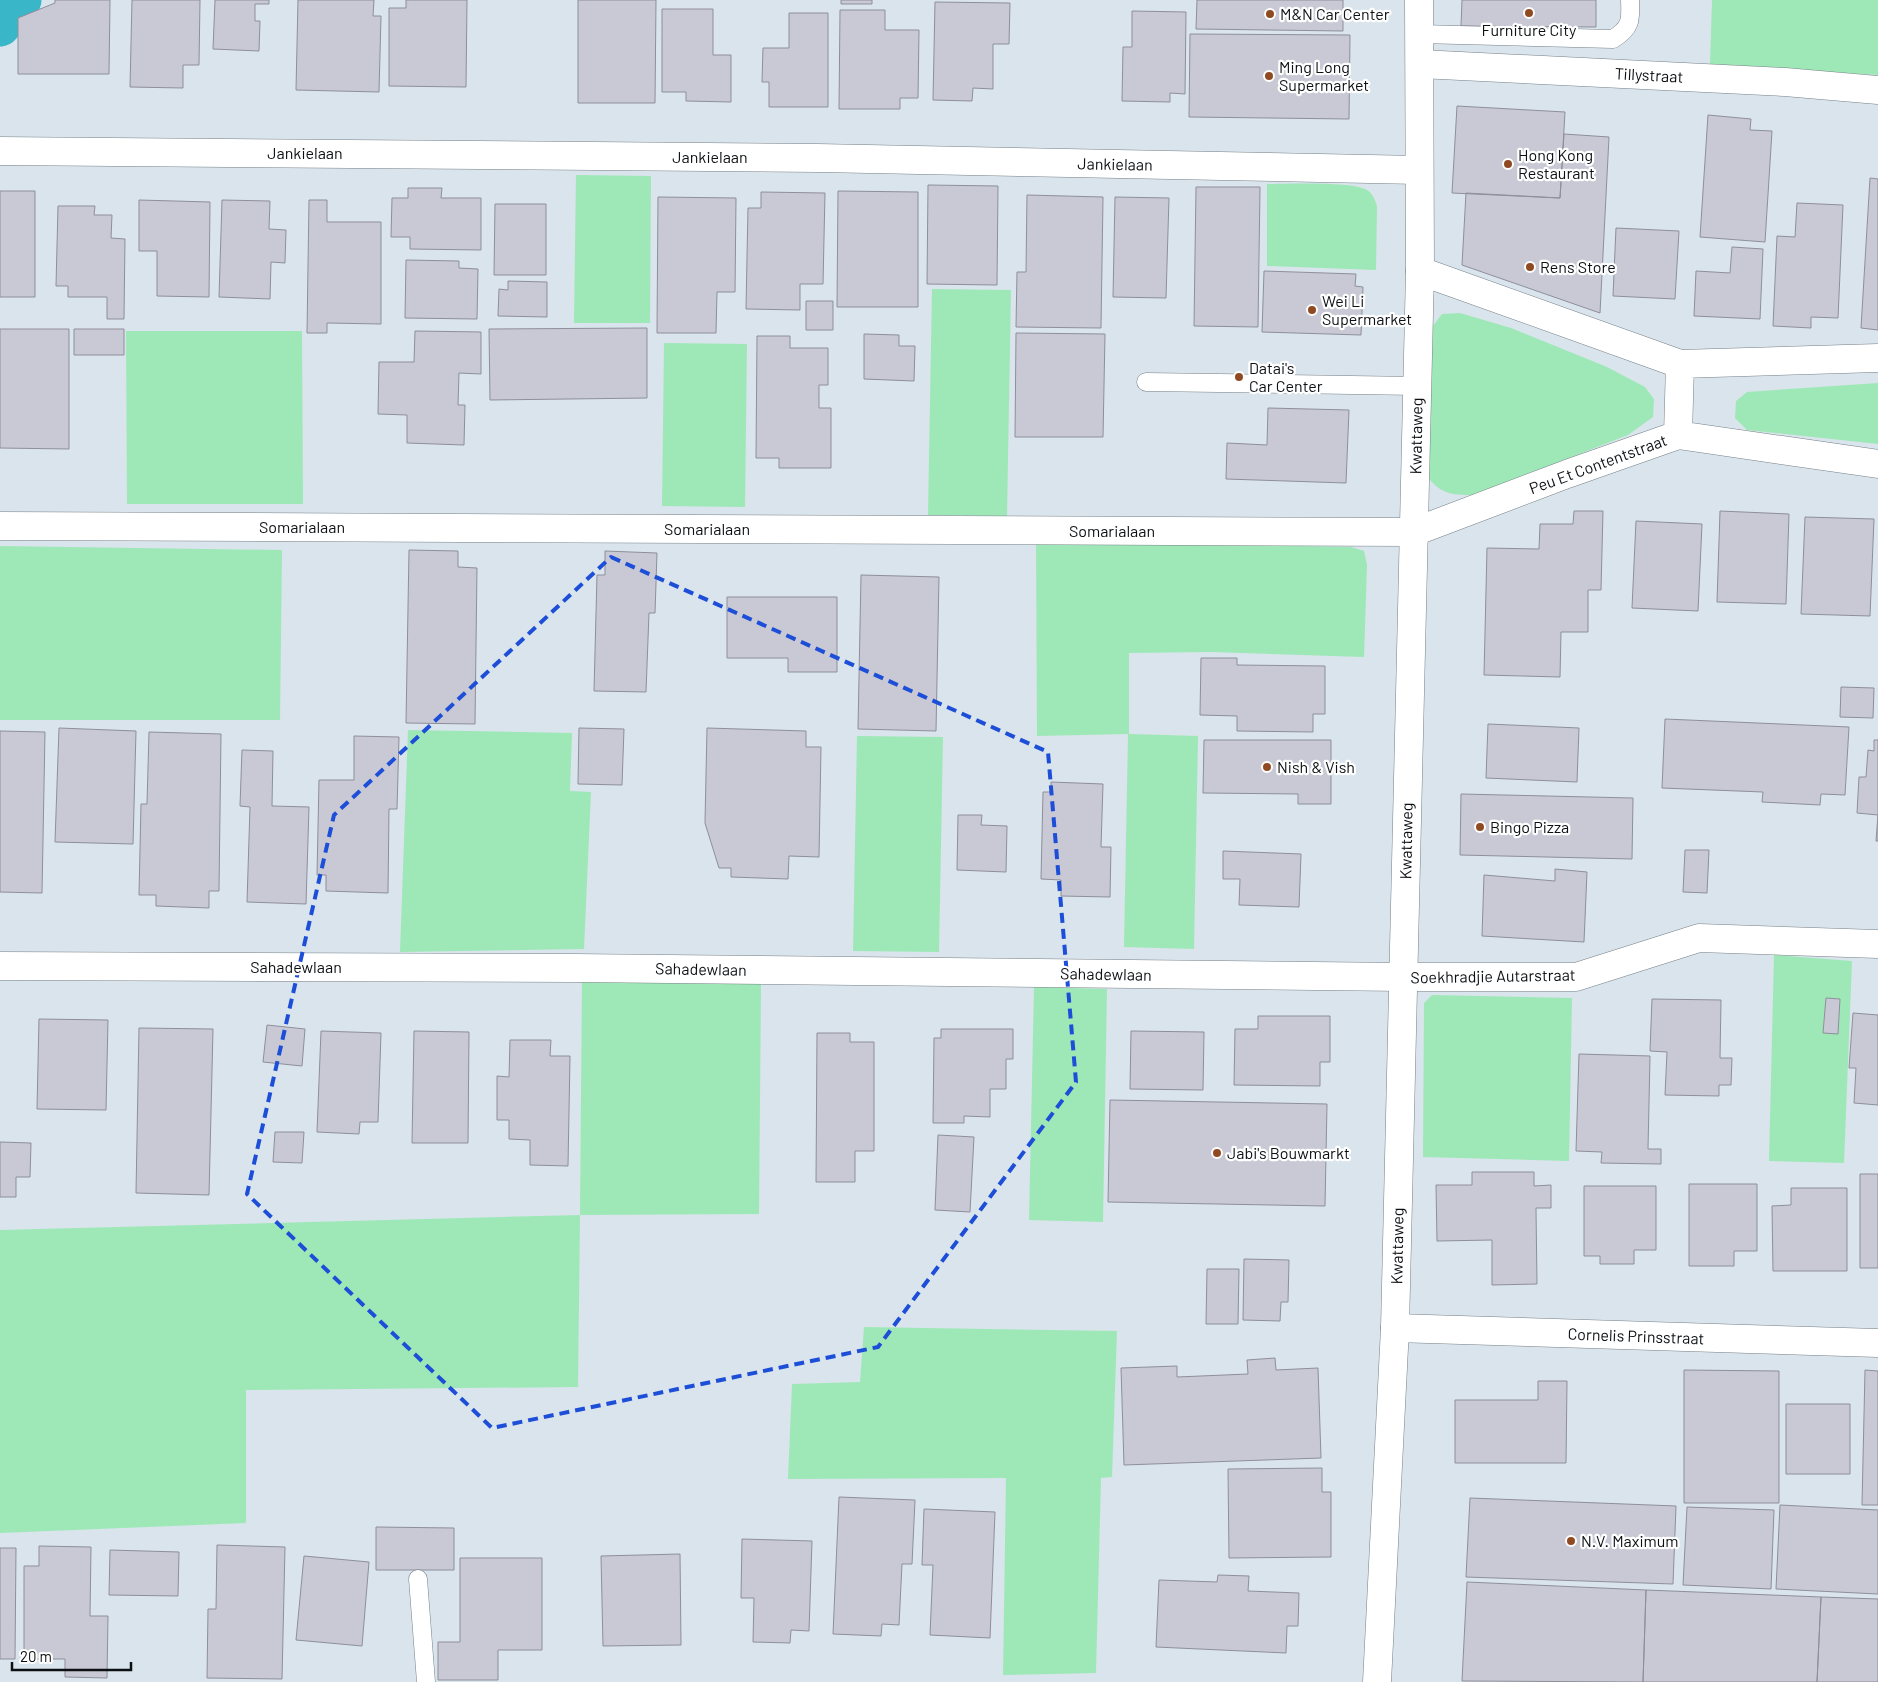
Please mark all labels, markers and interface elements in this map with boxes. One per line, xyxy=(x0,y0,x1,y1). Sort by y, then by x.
place label: M&N Car Center xyxy=(1280,4,1390,23)
marker: Furniture City xyxy=(1523,7,1535,19)
marker: M&N Car Center xyxy=(1264,8,1276,20)
place label: Furniture City xyxy=(1482,20,1577,39)
place label: Ming Long Supermarket xyxy=(1279,57,1369,94)
street label: Tillystraat xyxy=(1614,63,1684,86)
marker: Ming Long Supermarket xyxy=(1263,70,1275,82)
street label: Jankielaan xyxy=(267,143,343,162)
place label: Hong Kong Restaurant xyxy=(1518,145,1595,182)
street label: Jankielaan xyxy=(672,147,748,166)
street label: Jankielaan xyxy=(1077,153,1153,174)
marker: Hong Kong Restaurant xyxy=(1502,158,1514,170)
place label: Rens Store xyxy=(1540,257,1616,276)
marker: Rens Store xyxy=(1524,261,1536,273)
place label: Wei Li Supermarket xyxy=(1322,291,1412,328)
marker: Wei Li Supermarket xyxy=(1306,304,1318,316)
place label: Datai's Car Center xyxy=(1249,358,1323,395)
marker: Datai's Car Center xyxy=(1233,371,1245,383)
street label: Kwattaweg xyxy=(1405,397,1426,475)
street label: Peu Et Contentstraat xyxy=(1526,430,1669,497)
street label: Somarialaan xyxy=(259,517,345,536)
street label: Somarialaan xyxy=(664,519,750,538)
street label: Somarialaan xyxy=(1069,521,1155,540)
place label: Nish & Vish xyxy=(1277,757,1355,776)
marker: Nish & Vish xyxy=(1261,761,1273,773)
street label: Kwattaweg xyxy=(1395,802,1416,880)
place label: Bingo Pizza xyxy=(1490,817,1569,836)
marker: Bingo Pizza xyxy=(1474,821,1486,833)
street label: Sahadewlaan xyxy=(250,957,342,976)
street label: Sahadewlaan xyxy=(655,958,747,979)
street label: Sahadewlaan xyxy=(1060,963,1152,984)
street label: Soekhradjie Autarstraat xyxy=(1410,965,1576,986)
place label: Jabi's Bouwmarkt xyxy=(1227,1143,1350,1162)
marker: Jabi's Bouwmarkt xyxy=(1211,1147,1223,1159)
street label: Kwattaweg xyxy=(1386,1207,1407,1285)
street label: Cornelis Prinsstraat xyxy=(1567,1324,1705,1347)
place label: N.V. Maximum xyxy=(1581,1531,1679,1550)
marker: N.V. Maximum xyxy=(1565,1535,1577,1547)
scale bar xyxy=(12,1640,131,1672)
text: 20 m xyxy=(20,1647,52,1665)

